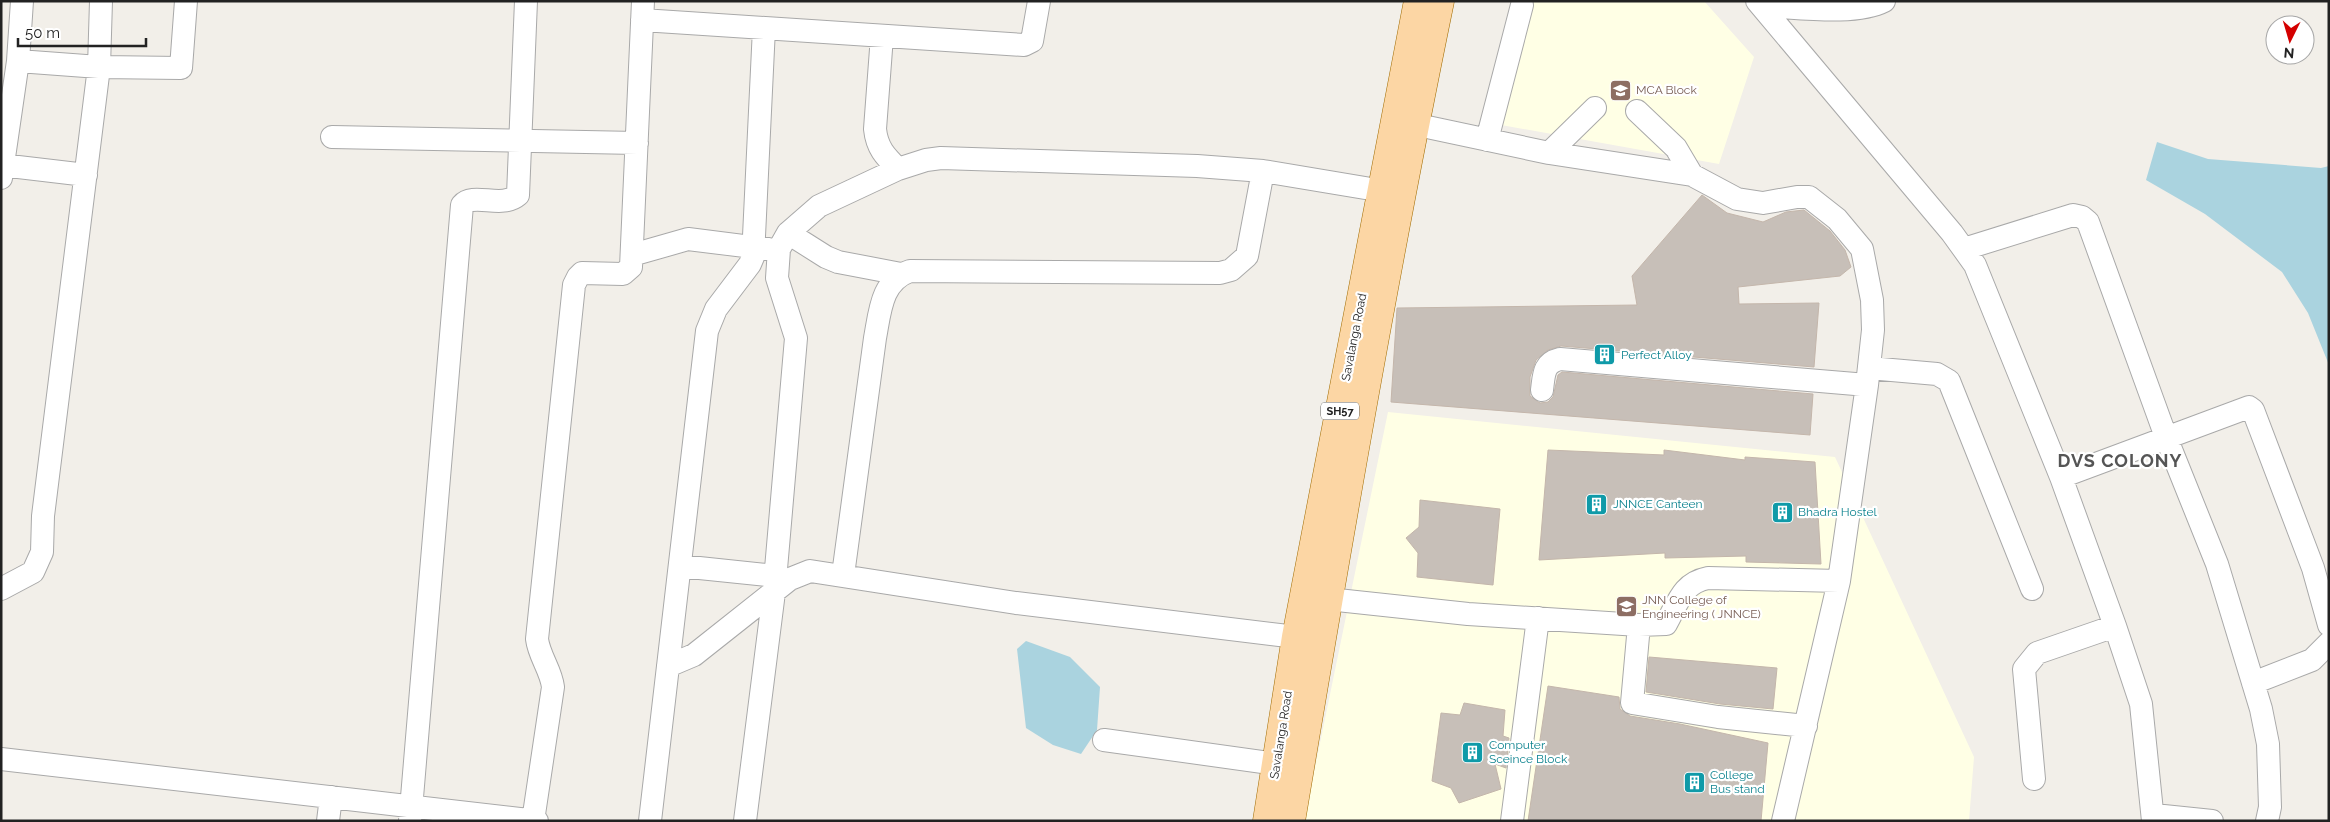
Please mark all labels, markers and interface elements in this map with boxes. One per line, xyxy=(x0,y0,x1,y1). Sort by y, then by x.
scale bar xyxy=(18,15,145,47)
north arrow xyxy=(2265,15,2315,65)
text: 50 m xyxy=(25,24,60,42)
text: N xyxy=(2283,45,2295,61)
school or university icon: MCA Block xyxy=(1608,78,1632,102)
place label: MCA Block xyxy=(1636,83,1697,97)
street label: Savalanga Road xyxy=(1339,292,1369,382)
building icon: Perfect Alloy xyxy=(1593,343,1617,367)
place label: Perfect Alloy xyxy=(1621,348,1692,362)
road number: SH57 xyxy=(1321,402,1359,420)
district label: DVS COLONY xyxy=(2058,450,2182,471)
building icon: JNNCE Canteen xyxy=(1585,492,1609,516)
place label: JNNCE Canteen xyxy=(1613,497,1703,511)
building icon: Bhadra Hostel xyxy=(1770,500,1794,524)
place label: Bhadra Hostel xyxy=(1798,505,1877,519)
place label: JNN College of Engineering ( JNNCE) xyxy=(1642,593,1761,621)
school or university icon: JNN College of Engineering ( JNNCE) xyxy=(1614,595,1638,619)
street label: Savalanga Road xyxy=(1267,690,1295,780)
place label: Computer Sceince Block xyxy=(1489,738,1568,766)
building icon: Computer Sceince Block xyxy=(1461,740,1485,764)
place label: College Bus stand xyxy=(1710,768,1765,796)
building icon: College Bus stand xyxy=(1682,770,1706,794)

